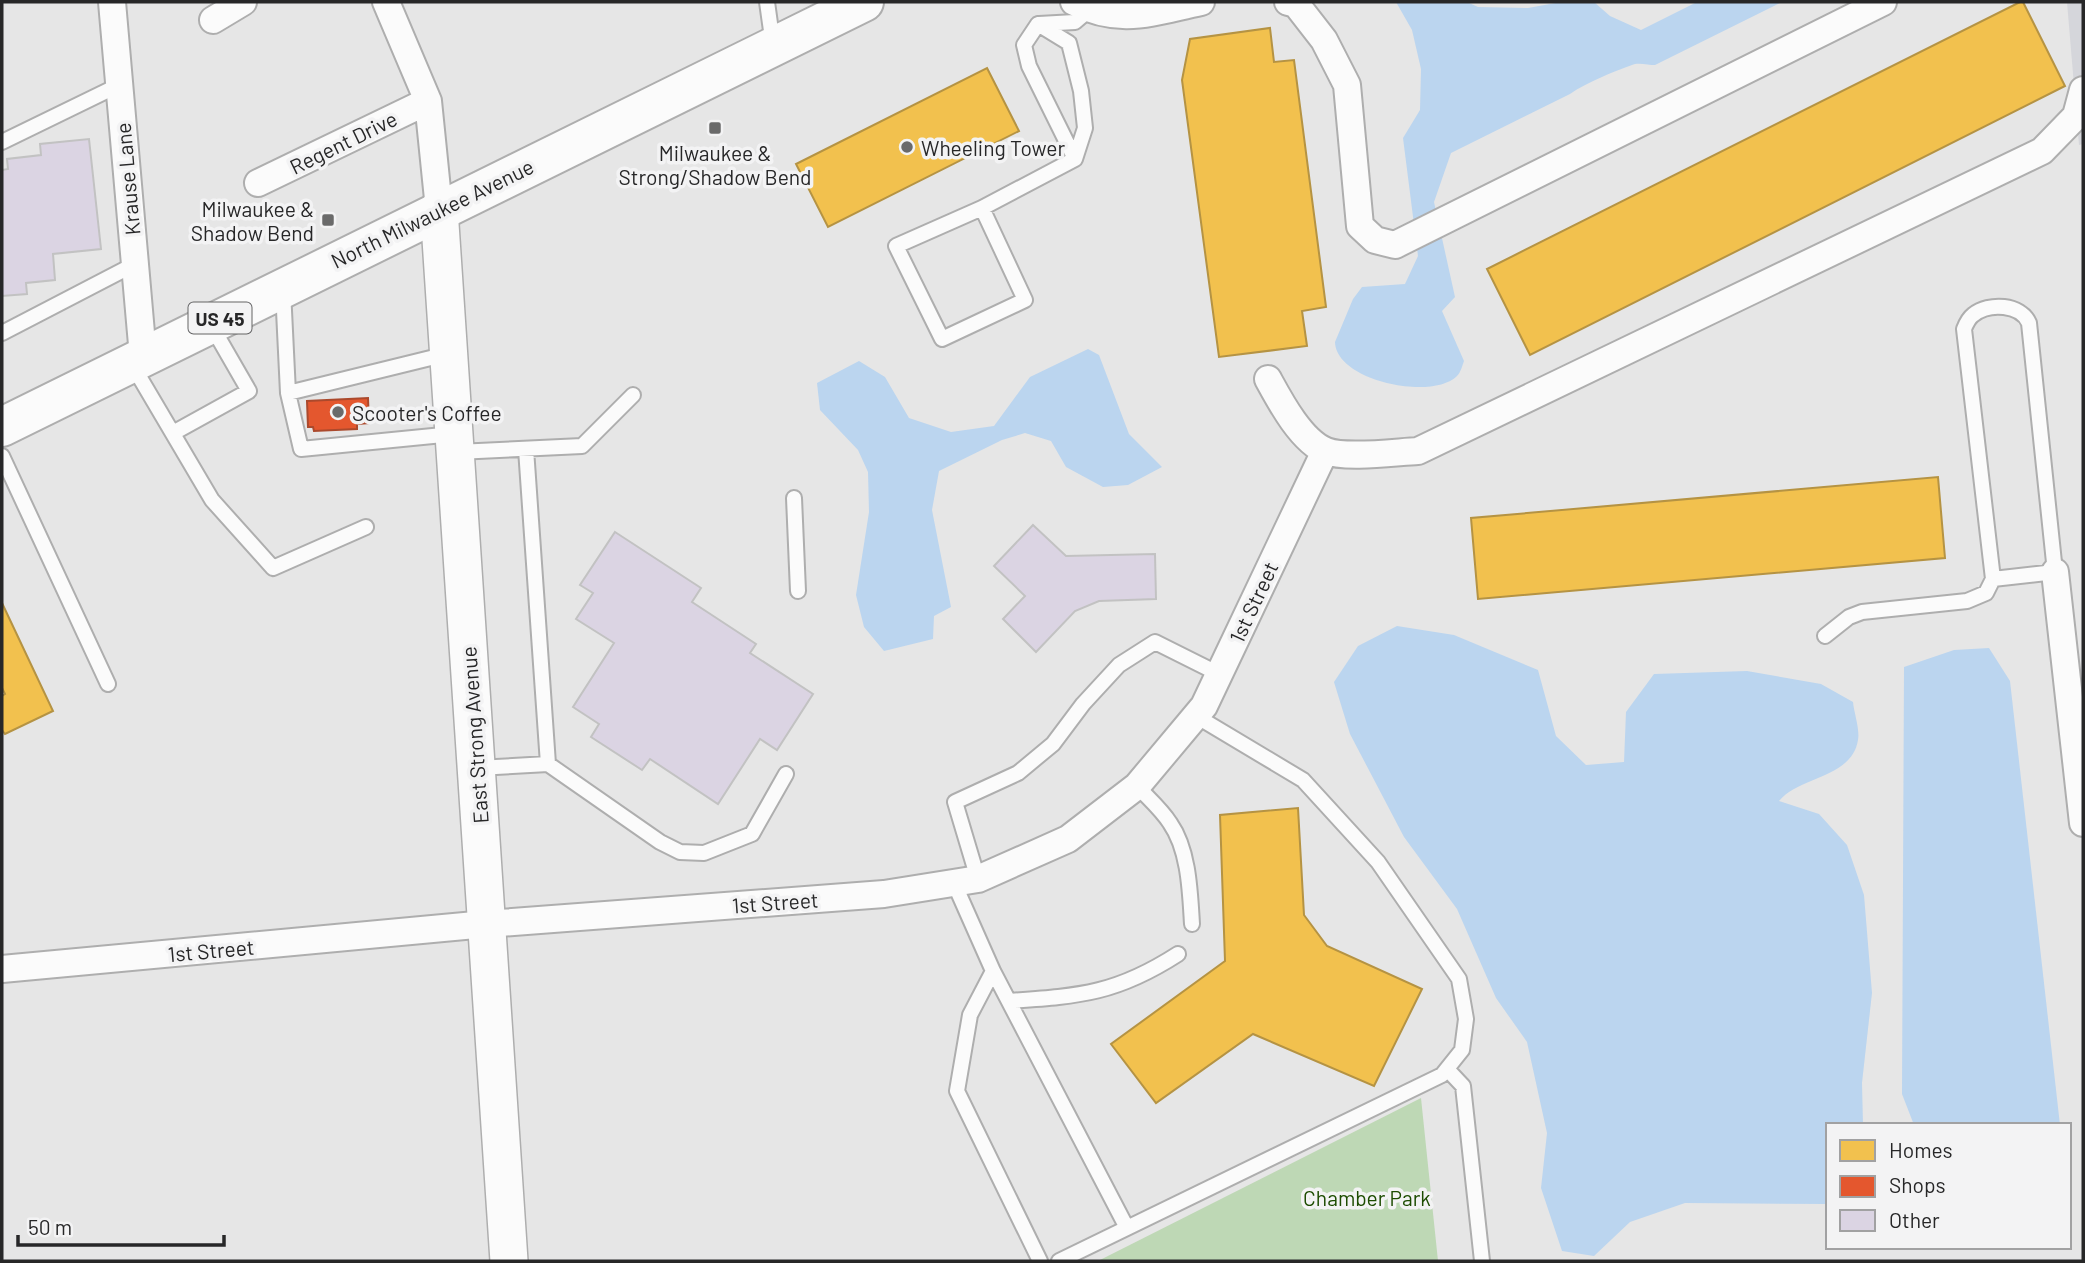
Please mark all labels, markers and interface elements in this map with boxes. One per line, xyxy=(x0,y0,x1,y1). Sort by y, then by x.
street label: Regent Drive xyxy=(285,105,401,179)
marker: Milwaukee & Strong/Shadow Bend xyxy=(707,120,723,136)
street label: Krause Lane xyxy=(110,122,144,236)
place label: Wheeling Tower xyxy=(921,135,1065,160)
marker: Wheeling Tower xyxy=(899,139,915,155)
place label: Milwaukee & Strong/Shadow Bend xyxy=(619,140,812,189)
street label: North Milwaukee Avenue xyxy=(327,153,537,273)
place label: Milwaukee & Shadow Bend xyxy=(191,196,314,245)
marker: Milwaukee & Shadow Bend xyxy=(320,212,336,228)
road number: US 45 xyxy=(188,302,252,334)
place label: Scooter's Coffee xyxy=(352,400,502,425)
marker: Scooter's Coffee xyxy=(330,404,346,420)
street label: 1st Street xyxy=(1223,557,1283,647)
street label: East Strong Avenue xyxy=(455,645,493,825)
street label: 1st Street xyxy=(731,887,819,917)
street label: 1st Street xyxy=(167,934,255,966)
legend xyxy=(1826,1123,2071,1249)
text: Homes xyxy=(1889,1137,1953,1162)
text: Shops xyxy=(1889,1172,1946,1197)
park label: Chamber Park xyxy=(1303,1185,1431,1210)
scale bar xyxy=(18,1204,224,1248)
text: Other xyxy=(1889,1207,1940,1232)
text: 50 m xyxy=(28,1214,72,1239)

